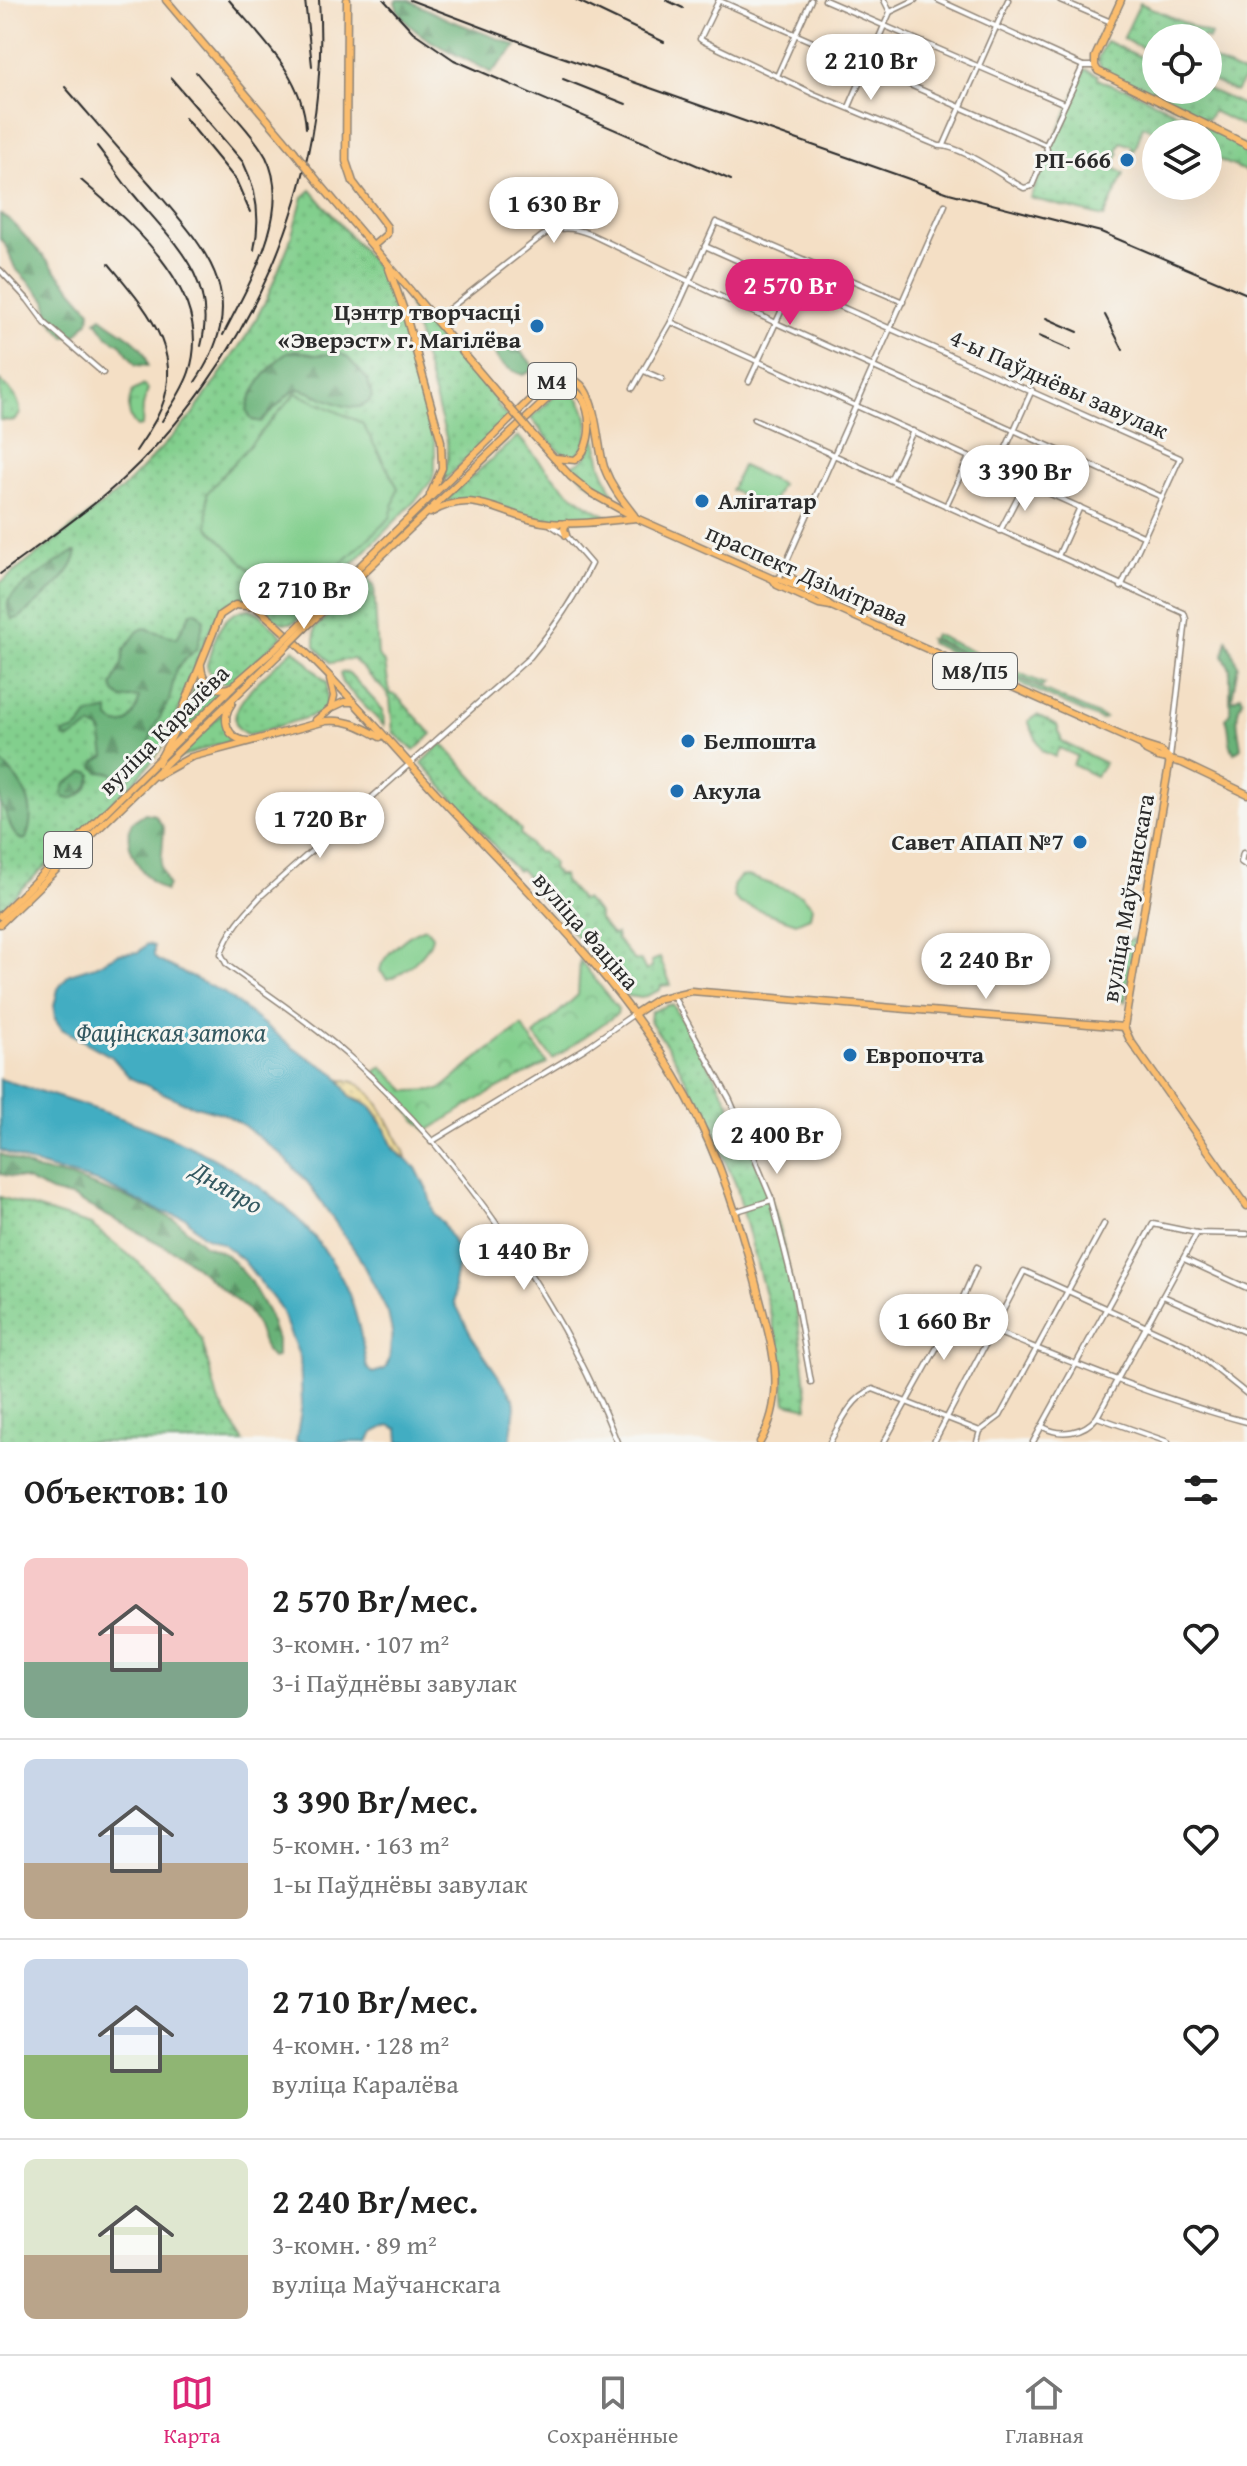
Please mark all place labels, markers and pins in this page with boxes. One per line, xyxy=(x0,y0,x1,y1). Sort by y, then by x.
pin: 2 210 Br xyxy=(788,34,954,102)
place label: РП-666 xyxy=(1035,142,1111,177)
marker: РП-666 xyxy=(1118,151,1136,169)
pin: 1 630 Br xyxy=(471,177,637,245)
pin: 2 570 Br xyxy=(707,259,873,327)
place label: Цэнтр творчасці «Эверэст» г. Магілёва xyxy=(278,294,522,357)
marker: Цэнтр творчасці «Эверэст» г. Магілёва xyxy=(528,317,546,335)
pin: 3 390 Br xyxy=(942,445,1108,513)
place label: Алігатар xyxy=(718,483,817,518)
marker: Алігатар xyxy=(693,492,711,510)
pin: 2 710 Br xyxy=(221,563,387,631)
place label: Белпошта xyxy=(704,723,817,758)
marker: Белпошта xyxy=(679,732,697,750)
place label: Акула xyxy=(693,773,762,808)
marker: Акула xyxy=(668,782,686,800)
pin: 1 720 Br xyxy=(237,792,403,860)
place label: Савет АПАП №7 xyxy=(891,824,1064,859)
marker: Савет АПАП №7 xyxy=(1071,833,1089,851)
pin: 2 240 Br xyxy=(903,933,1069,1001)
place label: Европочта xyxy=(866,1037,985,1072)
marker: Европочта xyxy=(841,1046,859,1064)
pin: 2 400 Br xyxy=(694,1108,860,1176)
pin: 1 440 Br xyxy=(441,1224,607,1292)
pin: 1 660 Br xyxy=(861,1294,1027,1362)

